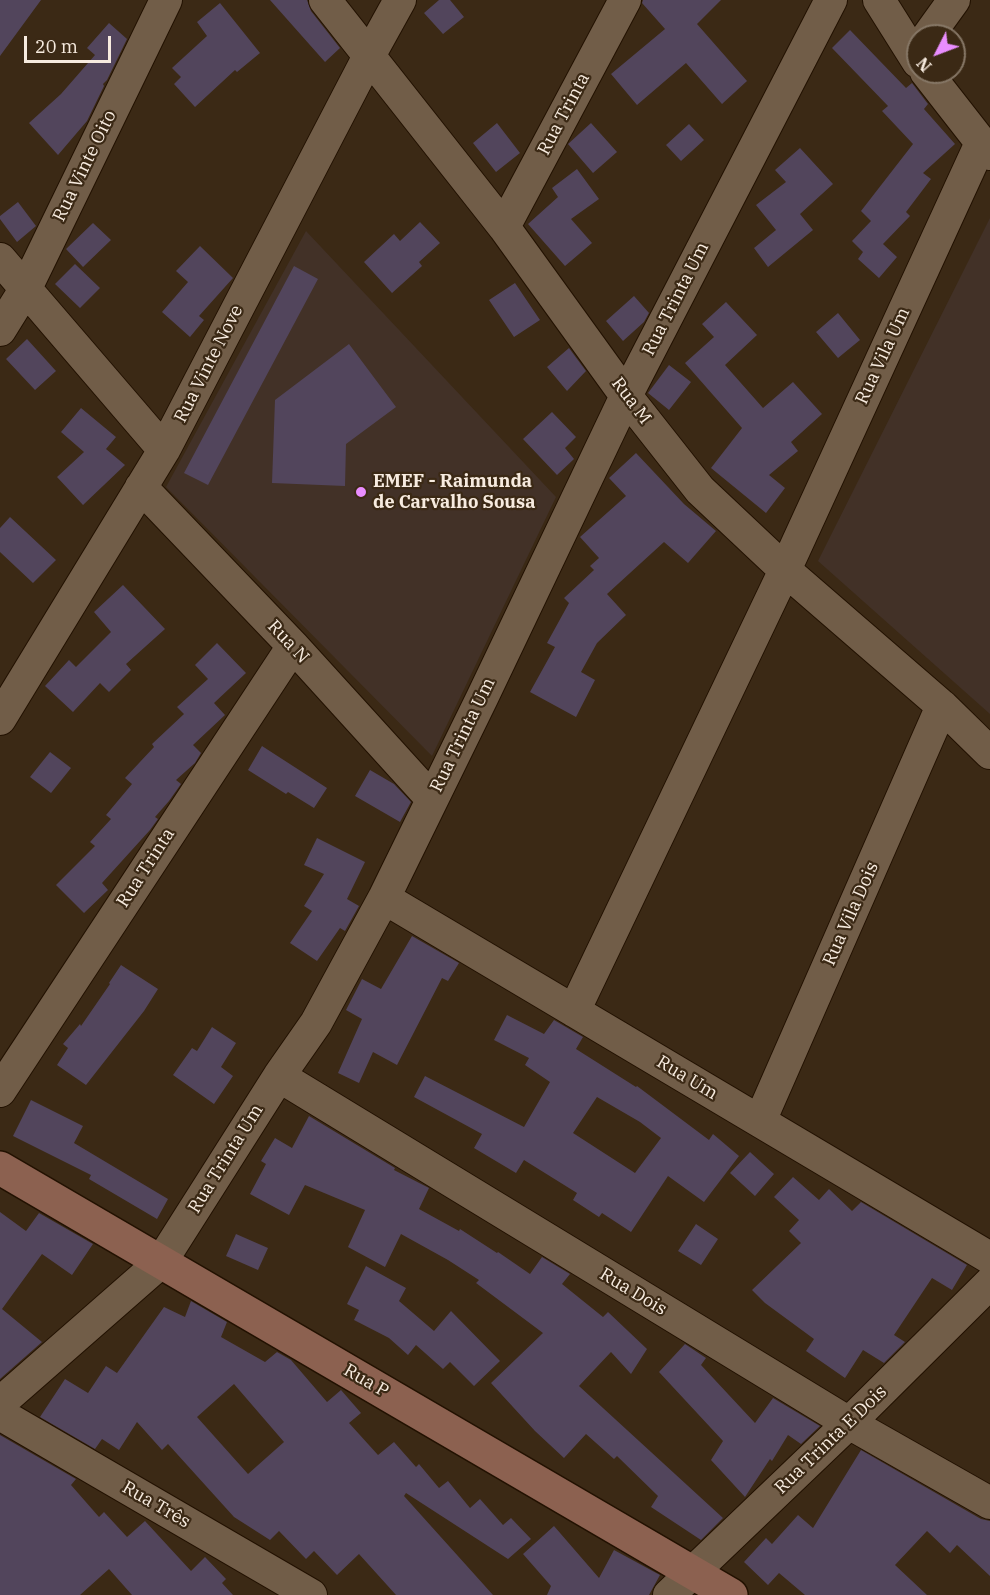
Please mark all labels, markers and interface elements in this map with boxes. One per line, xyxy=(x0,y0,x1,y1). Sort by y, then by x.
scale bar xyxy=(27,24,114,62)
north arrow xyxy=(906,24,966,84)
text: 20 m xyxy=(35,35,78,58)
text: N xyxy=(912,53,936,76)
street label: Rua Trinta xyxy=(533,69,595,159)
street label: Rua Vinte Oito xyxy=(49,107,121,225)
street label: Rua Trinta Um xyxy=(638,239,714,359)
street label: Rua Vinte Nove xyxy=(170,302,248,426)
street label: Rua Vila Um xyxy=(851,304,915,408)
street label: Rua M xyxy=(606,373,656,429)
place label: EMEF - Raimunda de Carvalho Sousa xyxy=(373,471,535,514)
marker: EMEF - Raimunda de Carvalho Sousa xyxy=(354,485,368,499)
street label: Rua N xyxy=(263,616,313,668)
street label: Rua Trinta Um xyxy=(426,674,500,796)
street label: Rua Trinta xyxy=(112,824,180,912)
street label: Rua Vila Dois xyxy=(819,859,883,969)
street label: Rua Um xyxy=(652,1051,722,1105)
street label: Rua Trinta Um xyxy=(184,1100,268,1218)
street label: Rua Dois xyxy=(596,1264,670,1320)
street label: Rua P xyxy=(340,1360,392,1402)
street label: Rua Trinta E Dois xyxy=(771,1381,891,1499)
street label: Rua Três xyxy=(118,1477,194,1533)

